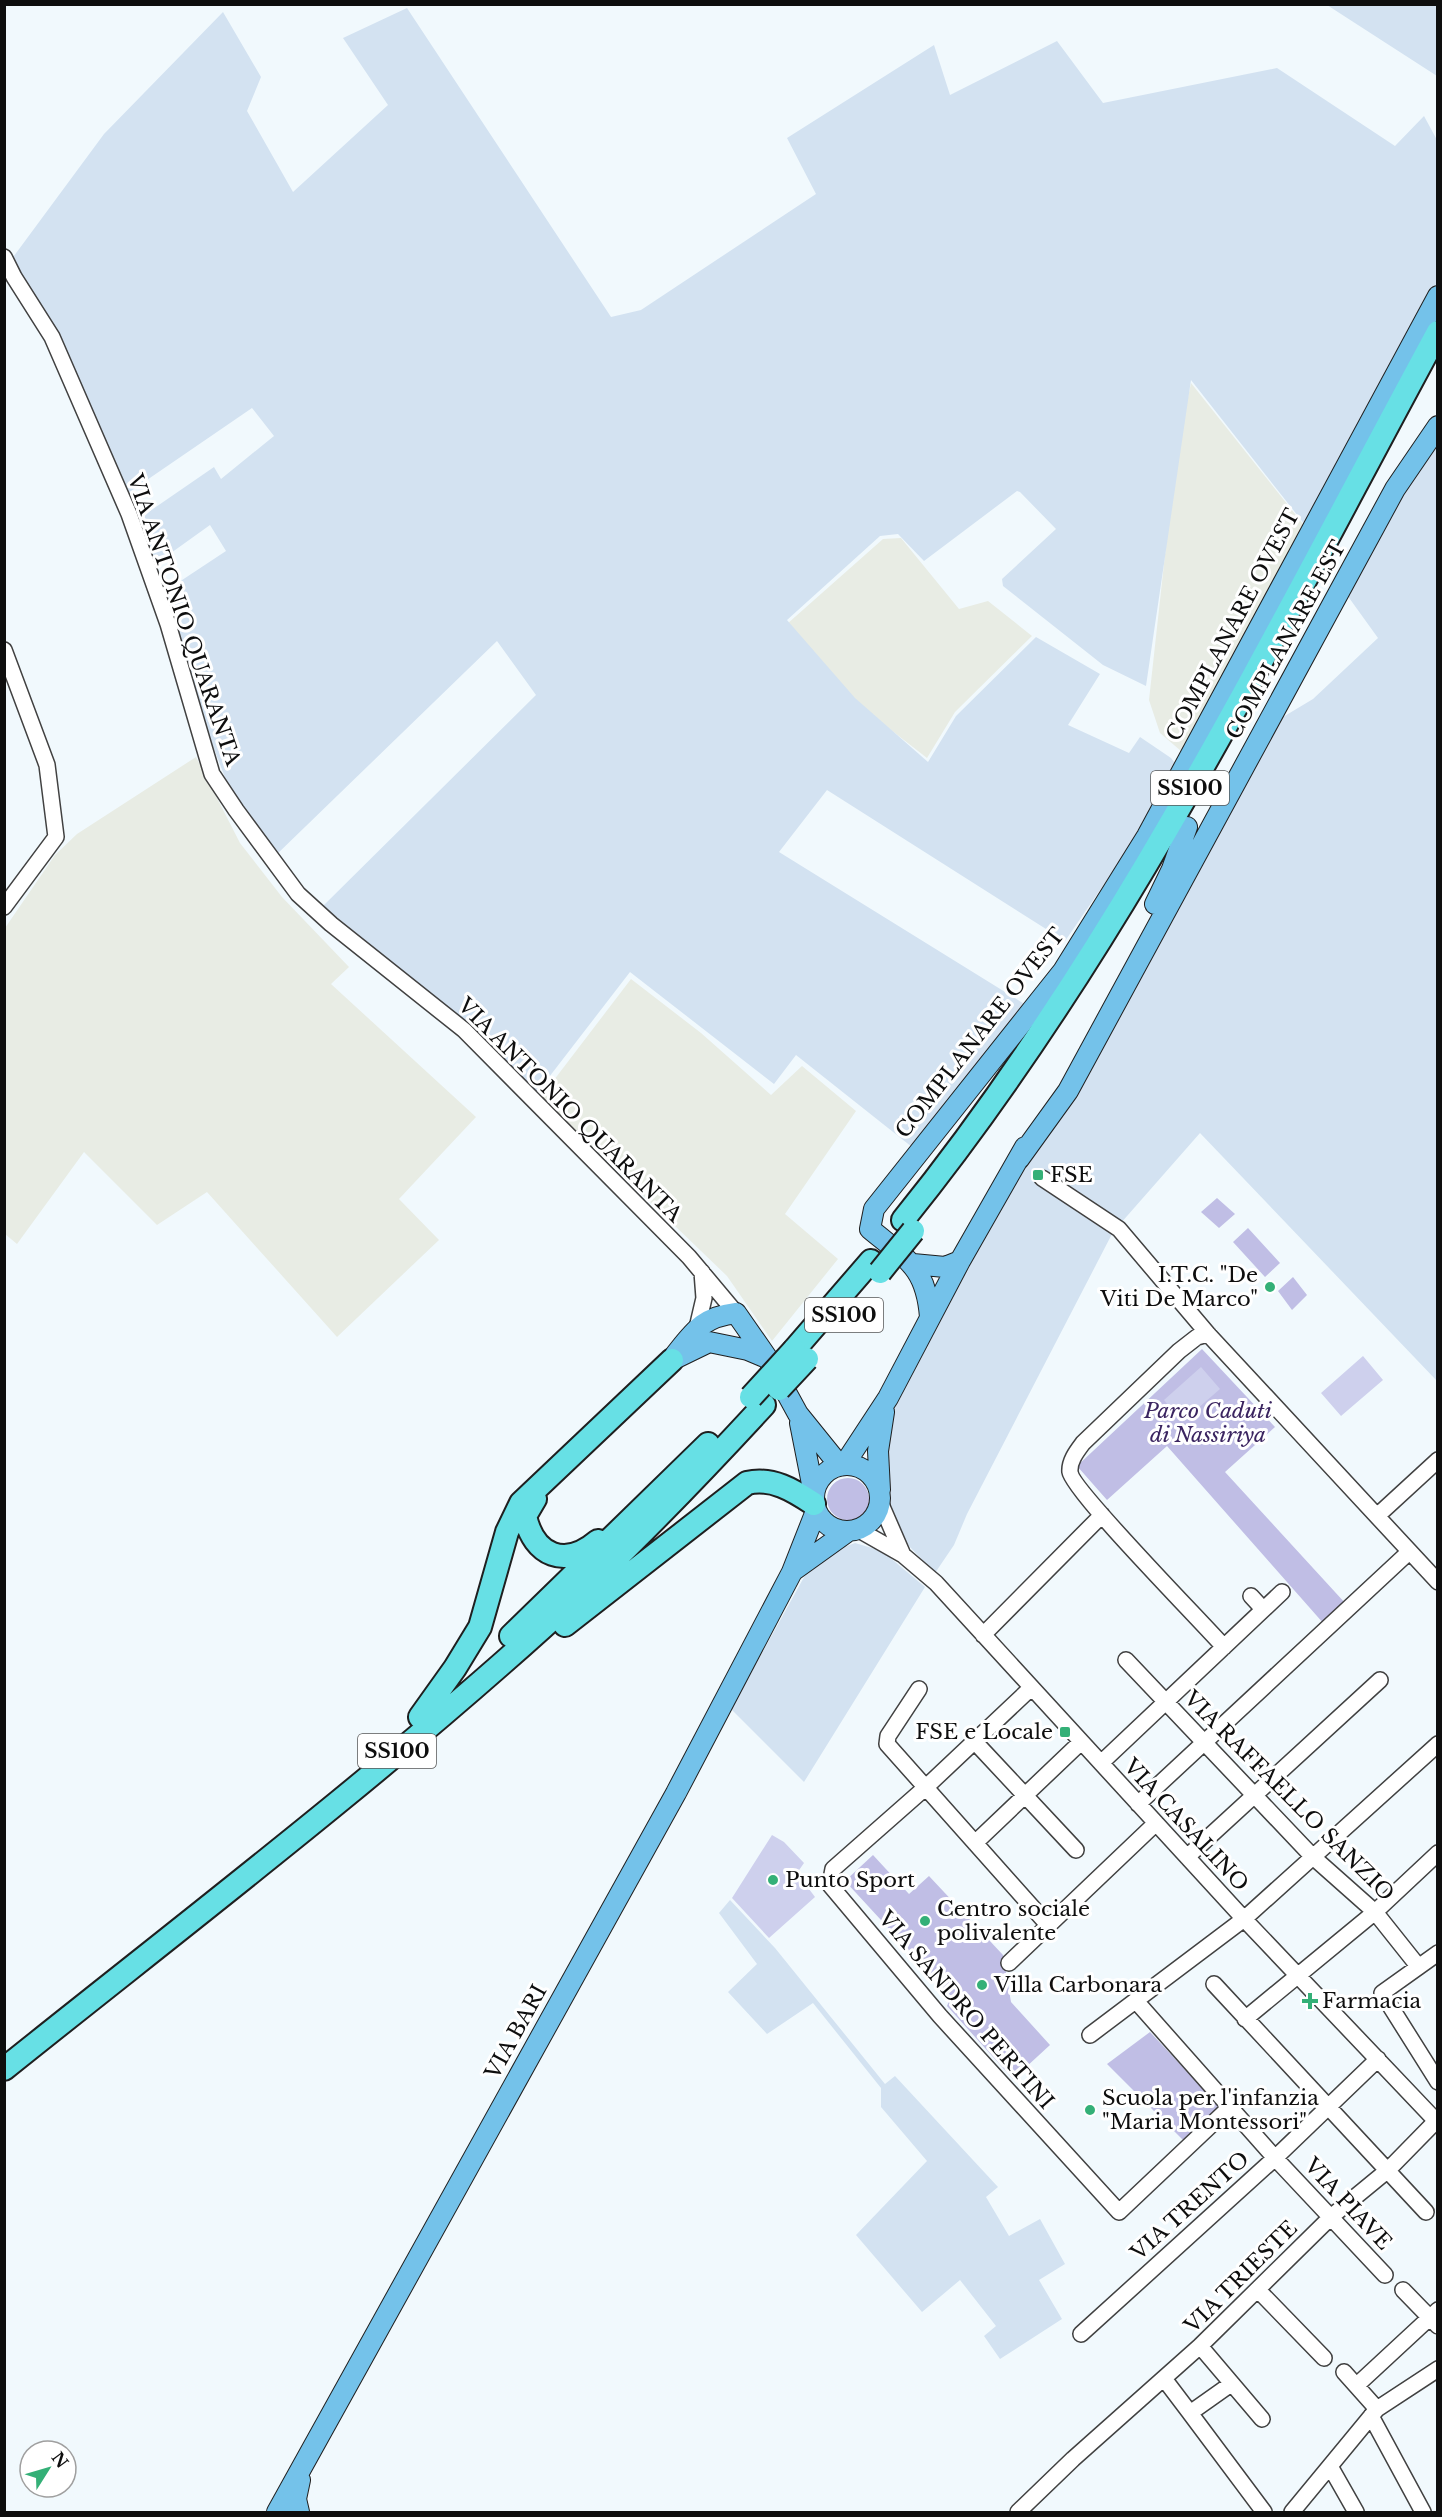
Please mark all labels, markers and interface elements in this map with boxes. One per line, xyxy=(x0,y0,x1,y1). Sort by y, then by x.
street label: VIA ANTONIO QUARANTA xyxy=(121,470,246,770)
street label: COMPLANARE OVEST xyxy=(1161,504,1305,746)
street label: COMPLANARE EST xyxy=(1220,536,1352,744)
road number: SS100 xyxy=(1151,771,1229,805)
street label: COMPLANARE OVEST xyxy=(890,923,1070,1143)
street label: VIA ANTONIO QUARANTA xyxy=(452,992,688,1228)
place label: FSE xyxy=(1050,1162,1093,1188)
marker: FSE xyxy=(1031,1168,1045,1182)
place label: I.T.C. "De Viti De Marco" xyxy=(1099,1262,1258,1312)
marker: I.T.C. "De Viti De Marco" xyxy=(1263,1280,1277,1294)
road number: SS100 xyxy=(805,1298,883,1332)
park label: Parco Caduti di Nassiriya xyxy=(1143,1398,1273,1448)
street label: VIA RAFFAELLO SANZIO xyxy=(1178,1685,1400,1907)
place label: FSE e Locale xyxy=(915,1719,1053,1745)
marker: FSE e Locale xyxy=(1058,1725,1072,1739)
road number: SS100 xyxy=(358,1734,436,1768)
street label: VIA CASALINO xyxy=(1117,1753,1254,1897)
place label: Punto Sport xyxy=(785,1867,915,1893)
marker: Punto Sport xyxy=(766,1873,780,1887)
place label: Centro sociale polivalente xyxy=(937,1896,1090,1946)
street label: VIA SANDRO PERTINI xyxy=(872,1905,1059,2114)
marker: Centro sociale polivalente xyxy=(918,1914,932,1928)
place label: Villa Carbonara xyxy=(993,1972,1163,1998)
marker: Villa Carbonara xyxy=(975,1978,989,1992)
street label: VIA BARI xyxy=(479,1980,553,2085)
place label: Farmacia xyxy=(1322,1988,1422,2014)
marker: Farmacia xyxy=(1303,1994,1317,2008)
place label: Scuola per l'infanzia "Maria Montessori" xyxy=(1102,2085,1319,2135)
marker: Scuola per l'infanzia "Maria Montessori" xyxy=(1083,2103,1097,2117)
street label: VIA TRENTO xyxy=(1125,2146,1254,2267)
street label: VIA PIAVE xyxy=(1298,2152,1397,2255)
street label: VIA TRIESTE xyxy=(1178,2215,1303,2340)
north arrow xyxy=(18,2439,78,2499)
text: N xyxy=(47,2448,72,2472)

